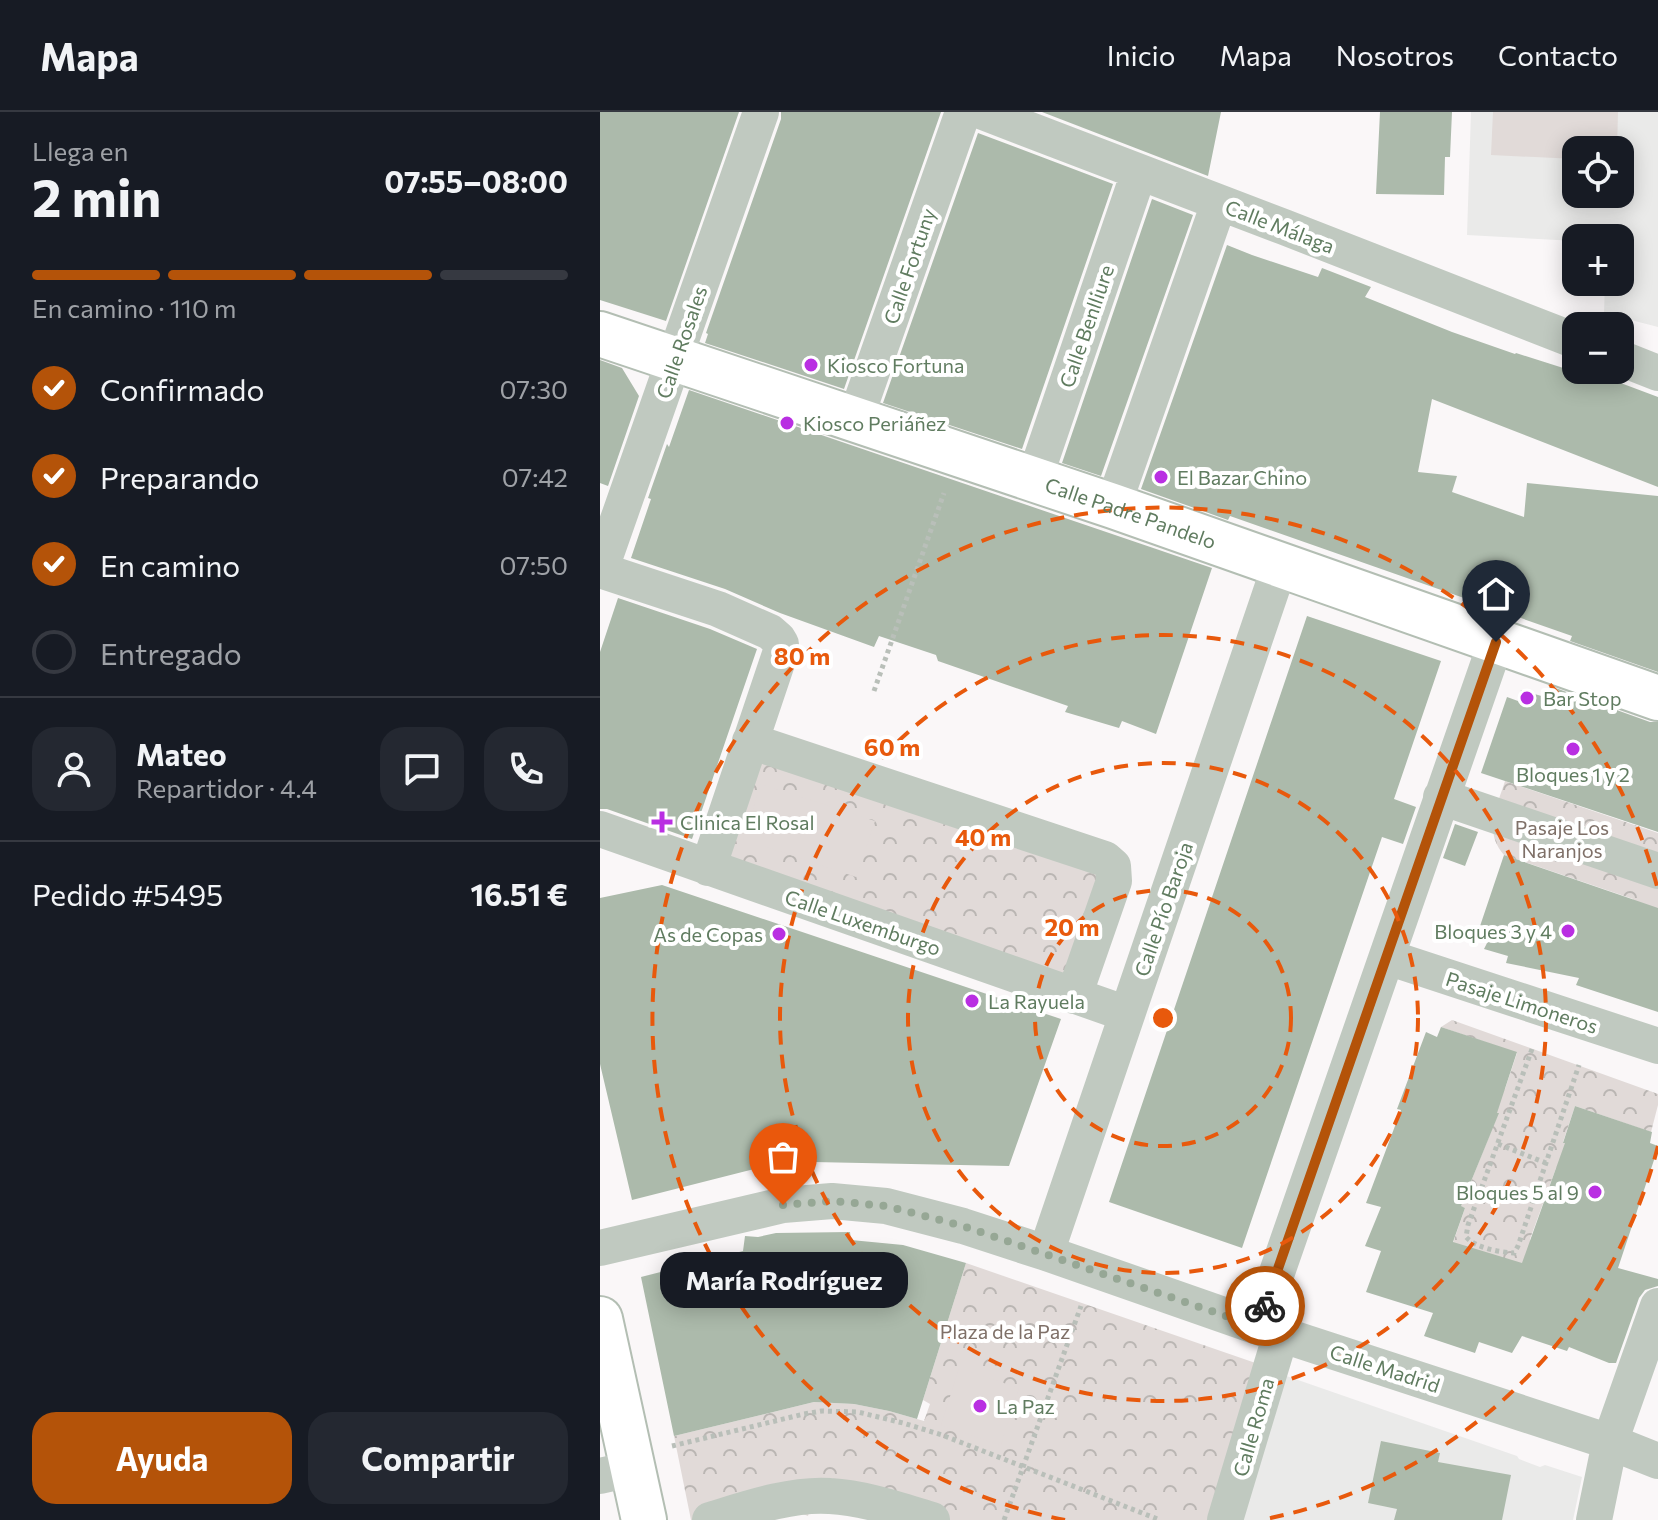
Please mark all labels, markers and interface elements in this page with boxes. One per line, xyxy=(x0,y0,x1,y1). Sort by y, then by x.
text: Mapa xyxy=(40,32,139,79)
text: Inicio xyxy=(1107,38,1175,72)
text: Mapa xyxy=(1219,38,1292,72)
text: Nosotros xyxy=(1336,38,1454,72)
text: Contacto xyxy=(1498,38,1618,72)
text: Llega en xyxy=(32,135,128,166)
map controls xyxy=(1562,136,1634,384)
button: locate xyxy=(1562,136,1634,208)
text: 07:55–08:00 xyxy=(384,162,568,199)
text: 2 min xyxy=(32,164,161,228)
street label: Calle Málaga xyxy=(1222,194,1338,258)
street label: Calle Fortuny xyxy=(878,205,940,327)
button: + xyxy=(1562,224,1634,296)
street label: Calle Benlliure xyxy=(1054,261,1118,391)
street label: Calle Rosales xyxy=(651,283,711,401)
text: En camino · 110 m xyxy=(32,292,237,323)
button: − xyxy=(1562,312,1634,384)
place label: Kiosco Fortuna xyxy=(827,353,964,377)
marker: Kiosco Fortuna xyxy=(802,356,820,374)
icon: check xyxy=(32,366,76,410)
text: Confirmado xyxy=(100,370,264,407)
text: 07:30 xyxy=(499,373,568,404)
place label: Kiosco Periáñez xyxy=(803,411,946,435)
marker: Kiosco Periáñez xyxy=(778,414,796,432)
icon: check xyxy=(32,454,76,498)
text: Preparando xyxy=(100,458,259,495)
text: 07:42 xyxy=(502,461,568,492)
place label: El Bazar Chino xyxy=(1177,465,1307,489)
marker: El Bazar Chino xyxy=(1152,468,1170,486)
street label: Calle Padre Pandelo xyxy=(1042,472,1219,553)
icon: check xyxy=(32,542,76,586)
text: En camino xyxy=(100,546,240,583)
text: 07:50 xyxy=(499,549,568,580)
pin xyxy=(1462,560,1530,642)
icon: home xyxy=(1474,572,1518,616)
text: Entregado xyxy=(100,634,242,671)
text: 80 m xyxy=(774,641,830,670)
place label: Bar Stop xyxy=(1543,686,1622,710)
marker: Bar Stop xyxy=(1518,689,1536,707)
button: person xyxy=(32,727,116,811)
button: chat xyxy=(380,727,464,811)
button: phone xyxy=(484,727,568,811)
text: 60 m xyxy=(864,732,920,761)
text: Mateo xyxy=(136,735,227,772)
marker: Bloques 1 y 2 xyxy=(1564,740,1582,758)
place label: Bloques 1 y 2 xyxy=(1516,762,1630,786)
text: Repartidor · 4.4 xyxy=(136,772,317,803)
place label: Clinica El Rosal xyxy=(680,810,815,834)
marker: Clinica El Rosal xyxy=(651,811,673,833)
park label: Pasaje Los Naranjos xyxy=(1515,815,1609,862)
text: 40 m xyxy=(955,822,1011,851)
street label: Calle Pío Baroja xyxy=(1129,839,1197,979)
text: Pedido #5495 xyxy=(32,875,223,912)
text: 16.51 € xyxy=(470,875,568,912)
street label: Calle Luxemburgo xyxy=(782,884,944,960)
text: 20 m xyxy=(1045,912,1099,941)
place label: Bloques 3 y 4 xyxy=(1434,919,1552,943)
place label: As de Copas xyxy=(653,922,763,946)
marker: Bloques 3 y 4 xyxy=(1559,922,1577,940)
marker: As de Copas xyxy=(770,925,788,943)
street label: Pasaje Limoneros xyxy=(1443,966,1601,1038)
place label: La Rayuela xyxy=(988,989,1085,1013)
marker: La Rayuela xyxy=(963,992,981,1010)
centre of rings xyxy=(1149,1004,1177,1032)
pin xyxy=(749,1123,817,1205)
icon: bag xyxy=(761,1135,805,1179)
place label: Bloques 5 al 9 xyxy=(1456,1180,1579,1204)
marker: Bloques 5 al 9 xyxy=(1586,1183,1604,1201)
callout: María Rodríguez xyxy=(659,1253,907,1309)
text: María Rodríguez xyxy=(685,1264,883,1295)
courier xyxy=(1225,1266,1305,1346)
icon: bike xyxy=(1243,1284,1287,1328)
park label: Plaza de la Paz xyxy=(940,1319,1070,1343)
street label: Calle Madrid xyxy=(1327,1339,1443,1397)
street label: Calle Roma xyxy=(1228,1375,1278,1479)
place label: La Paz xyxy=(996,1394,1055,1418)
marker: La Paz xyxy=(971,1397,989,1415)
button: Ayuda xyxy=(32,1412,292,1504)
button: Compartir xyxy=(308,1412,568,1504)

